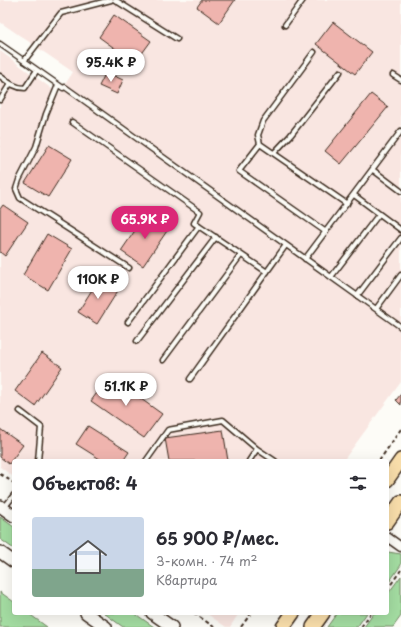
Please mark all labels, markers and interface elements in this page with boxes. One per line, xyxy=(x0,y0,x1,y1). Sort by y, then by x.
pin: 95.4K ₽ xyxy=(74,49,148,83)
text: 95.4K ₽ xyxy=(86,52,136,71)
pin: 65.9K ₽ xyxy=(108,206,182,240)
text: 65.9K ₽ xyxy=(120,209,170,228)
pin: 110K ₽ xyxy=(65,266,131,300)
text: 110K ₽ xyxy=(77,269,119,288)
pin: 51.1K ₽ xyxy=(89,373,163,407)
text: 51.1K ₽ xyxy=(104,376,148,395)
text: Объектов: 4 xyxy=(32,470,137,496)
icon: filters xyxy=(347,472,369,494)
text: 65 900 ₽/мес. xyxy=(156,525,279,551)
icon: home xyxy=(64,533,112,581)
text: 3-комн. · 74 m² xyxy=(156,551,257,570)
text: Квартира xyxy=(156,570,217,589)

